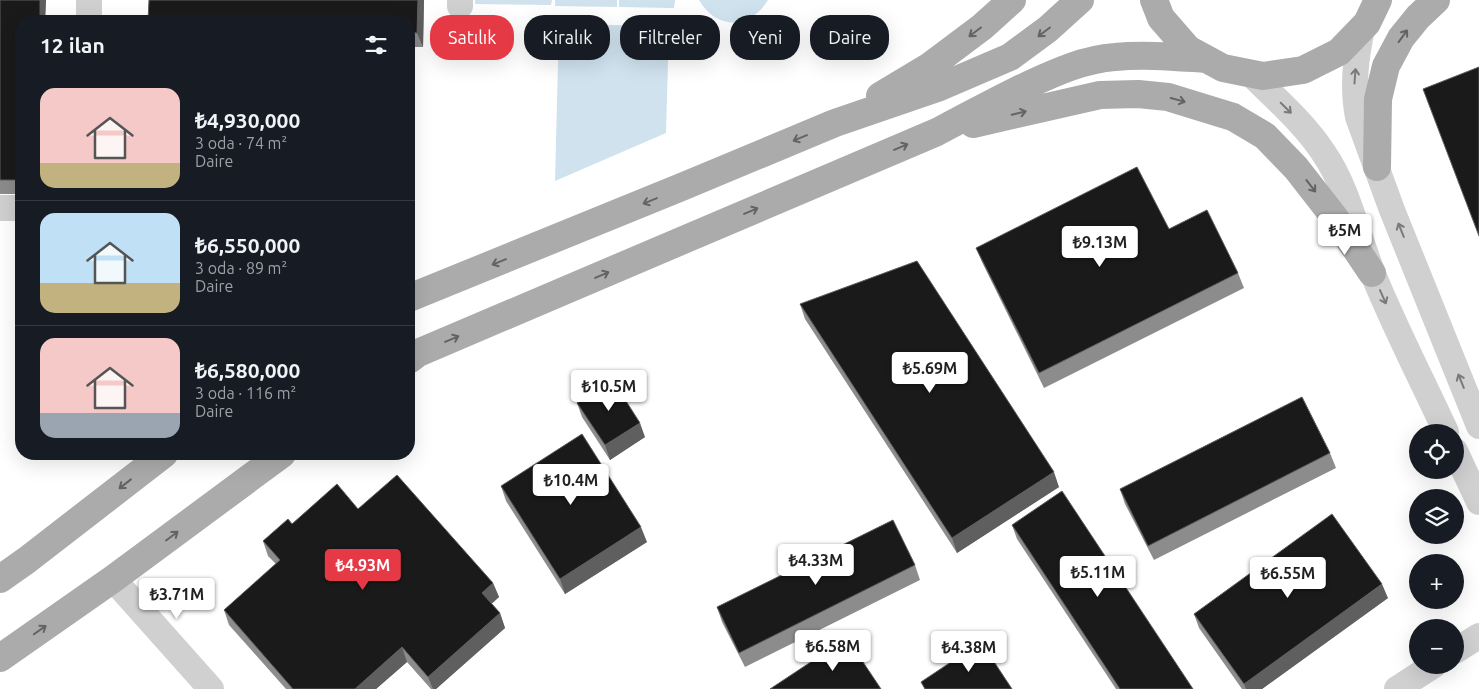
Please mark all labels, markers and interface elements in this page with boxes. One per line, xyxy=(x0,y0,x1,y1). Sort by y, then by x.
chip: Satılık xyxy=(430,15,514,60)
chip: Kiralık xyxy=(524,15,610,60)
chip: Filtreler xyxy=(620,15,720,60)
chip: Yeni xyxy=(730,15,800,60)
chip: Daire xyxy=(810,15,889,60)
one-way arrow xyxy=(968,27,982,37)
one-way arrow xyxy=(1038,27,1051,38)
one-way arrow xyxy=(1398,29,1408,43)
icon: filters xyxy=(362,31,390,59)
text: 12 ilan xyxy=(40,33,105,57)
one-way arrow xyxy=(1350,68,1359,84)
one-way arrow xyxy=(1170,96,1186,106)
one-way arrow xyxy=(1279,102,1291,114)
icon: home xyxy=(80,108,140,168)
text: ₺4,930,000 xyxy=(195,108,300,132)
one-way arrow xyxy=(1010,108,1026,117)
text: 3 oda · 74 m² xyxy=(195,134,287,152)
one-way arrow xyxy=(793,134,808,144)
one-way arrow xyxy=(893,142,908,152)
text: Daire xyxy=(195,152,233,170)
one-way arrow xyxy=(1305,179,1316,192)
one-way arrow xyxy=(642,197,657,206)
one-way arrow xyxy=(743,206,758,216)
pin: ₺5M xyxy=(1321,214,1369,256)
text: ₺5M xyxy=(1329,221,1361,239)
one-way arrow xyxy=(1395,223,1405,238)
pin: ₺9.13M xyxy=(1059,226,1141,268)
icon: home xyxy=(80,233,140,293)
text: ₺6,550,000 xyxy=(195,233,300,257)
text: ₺9.13M xyxy=(1073,233,1127,251)
one-way arrow xyxy=(492,257,507,267)
text: 3 oda · 89 m² xyxy=(195,259,287,277)
one-way arrow xyxy=(594,269,609,279)
text: Daire xyxy=(195,277,233,295)
one-way arrow xyxy=(1378,289,1388,304)
one-way arrow xyxy=(444,333,459,343)
pin: ₺5.69M xyxy=(889,352,971,394)
icon: home xyxy=(80,358,140,418)
text: ₺6,580,000 xyxy=(195,358,300,382)
text: ₺5.69M xyxy=(903,359,957,377)
pin: ₺10.5M xyxy=(568,370,650,412)
one-way arrow xyxy=(1456,374,1465,389)
text: ₺10.5M xyxy=(582,377,636,395)
text: 3 oda · 116 m² xyxy=(195,384,296,402)
text: Daire xyxy=(195,402,233,420)
map controls xyxy=(1409,424,1464,674)
button: locate xyxy=(1409,424,1464,479)
pin: ₺10.4M xyxy=(530,464,612,506)
text: ₺10.4M xyxy=(544,471,598,489)
one-way arrow xyxy=(119,478,132,489)
button: layers xyxy=(1409,489,1464,544)
one-way arrow xyxy=(165,530,178,541)
pin: ₺4.33M xyxy=(775,544,857,586)
pin: ₺4.93M xyxy=(322,548,404,591)
text: ₺4.33M xyxy=(789,551,843,569)
button: + xyxy=(1409,554,1464,609)
text: ₺4.93M xyxy=(336,556,390,574)
pin: ₺5.11M xyxy=(1057,556,1139,598)
pin: ₺6.55M xyxy=(1247,556,1329,599)
text: ₺5.11M xyxy=(1071,563,1125,581)
text: ₺6.55M xyxy=(1261,564,1315,582)
pin: ₺3.71M xyxy=(136,578,218,620)
text: ₺3.71M xyxy=(150,585,204,603)
button: − xyxy=(1409,619,1464,674)
one-way arrow xyxy=(33,625,47,635)
pin: ₺6.58M xyxy=(792,630,874,672)
pin: ₺4.38M xyxy=(928,630,1010,673)
text: ₺6.58M xyxy=(806,637,860,655)
text: ₺4.38M xyxy=(942,638,996,656)

